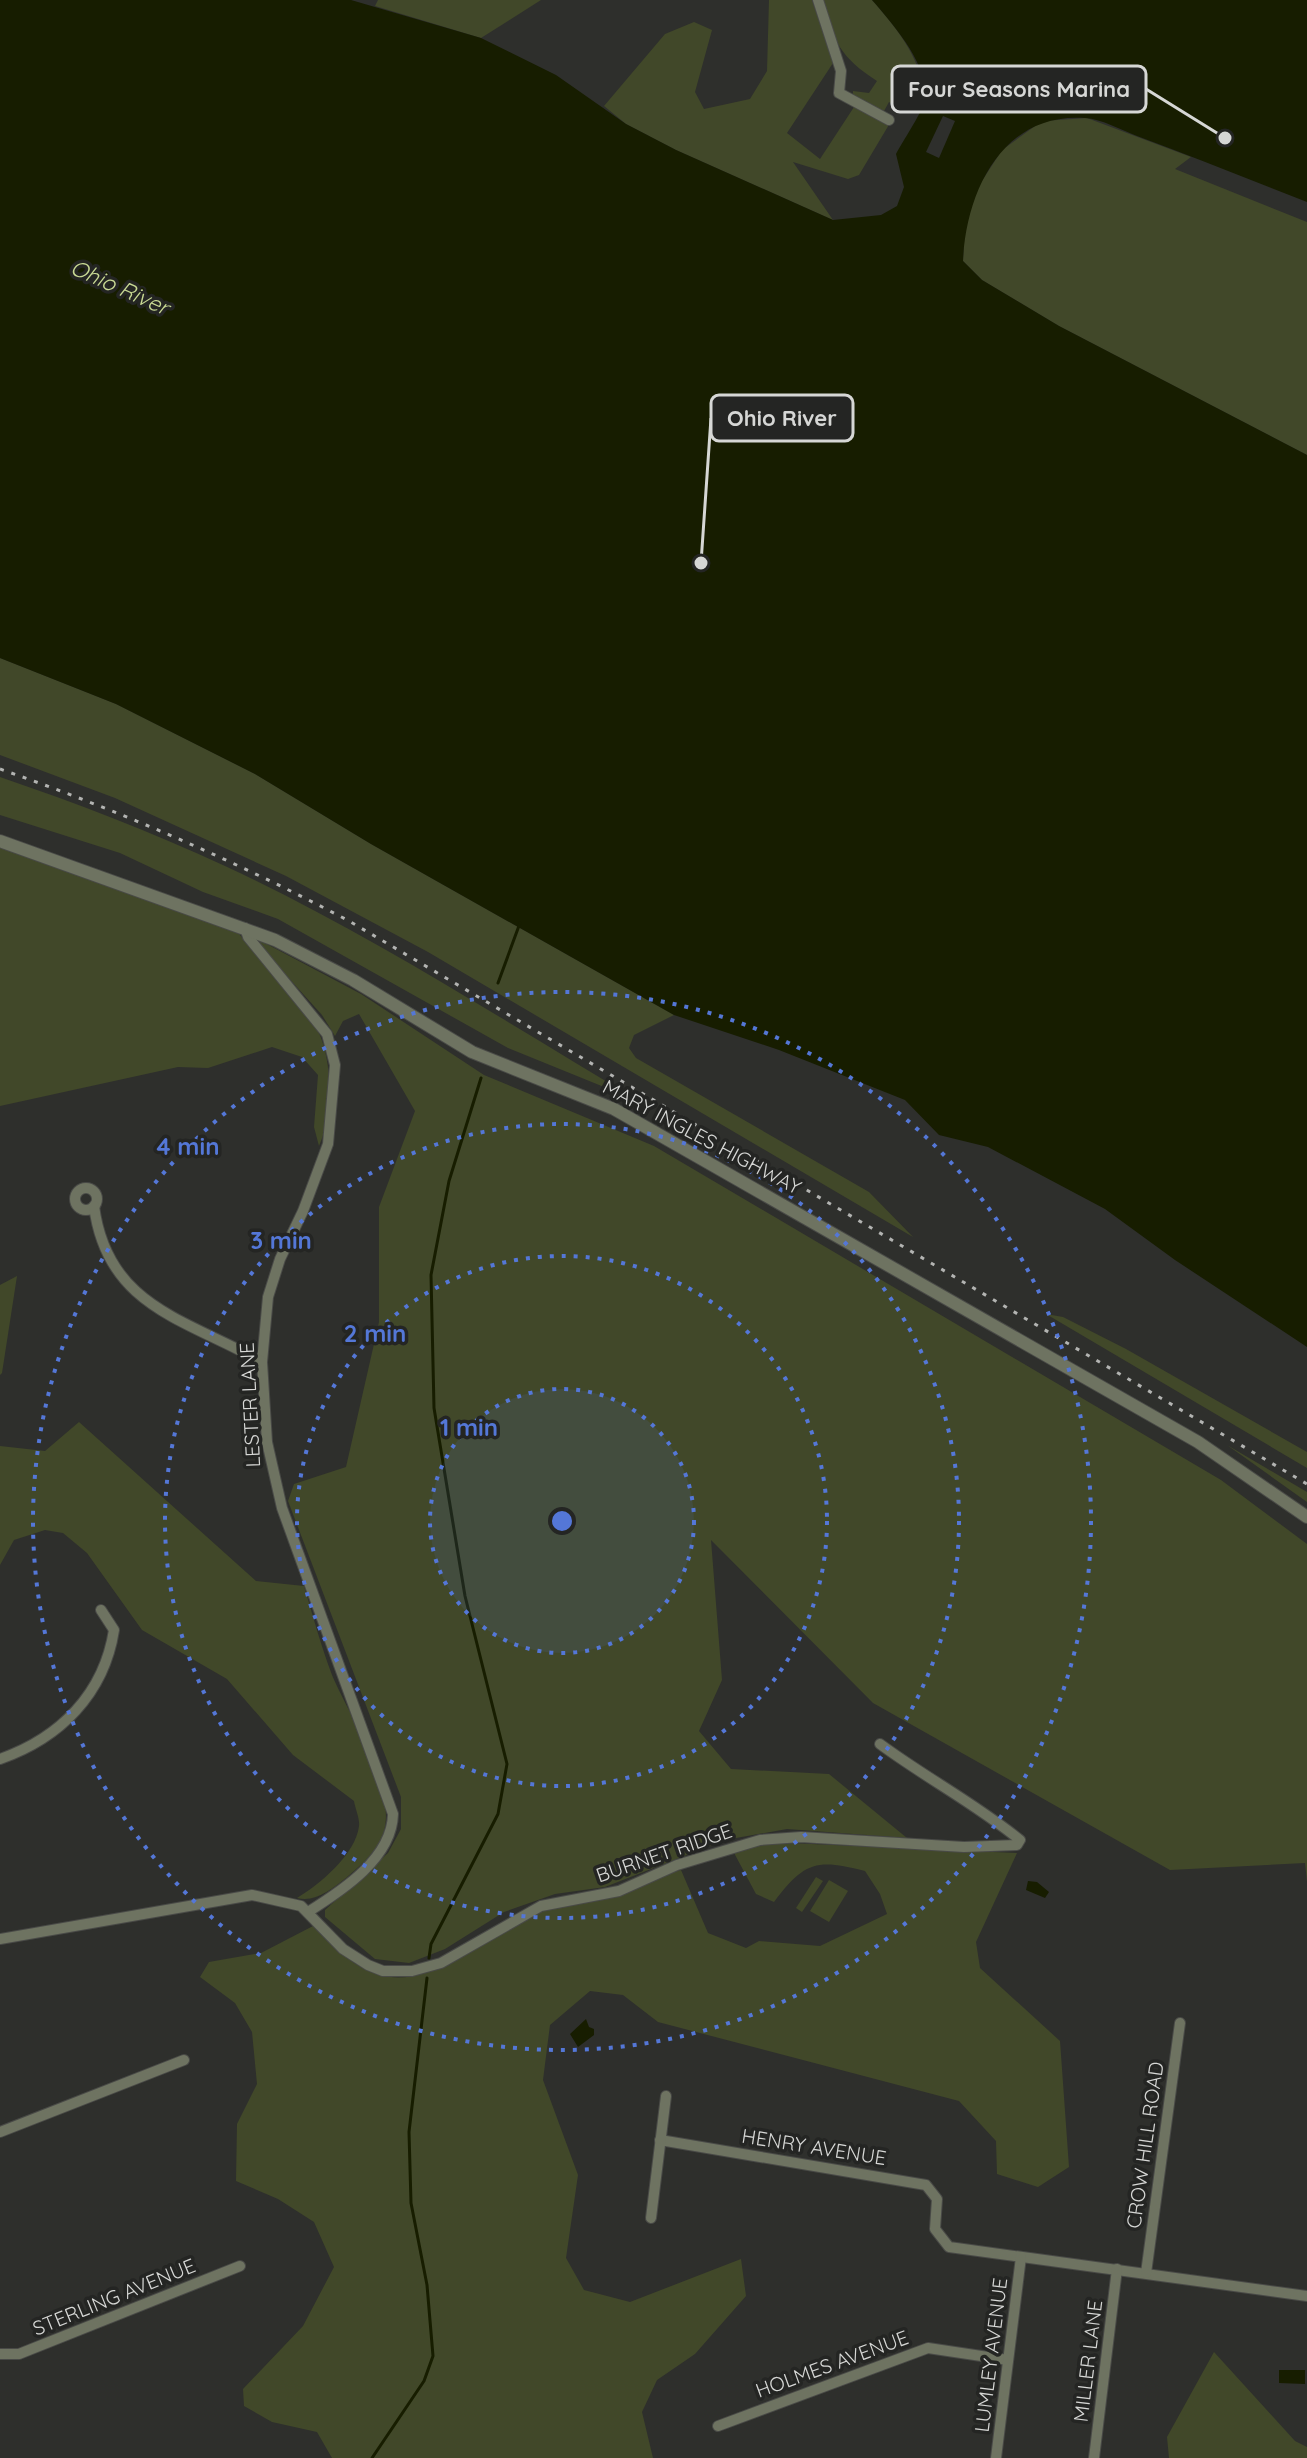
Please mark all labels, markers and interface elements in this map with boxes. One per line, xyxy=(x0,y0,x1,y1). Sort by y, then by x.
callout: Four Seasons Marina xyxy=(892,66,1146,112)
text: Four Seasons Marina xyxy=(908,75,1130,103)
water label: Ohio River xyxy=(66,253,176,322)
callout: Ohio River xyxy=(711,395,853,441)
text: Ohio River xyxy=(727,404,837,432)
street label: MARY INGLES HIGHWAY xyxy=(599,1074,806,1200)
text: 4 min xyxy=(157,1131,219,1161)
text: 3 min xyxy=(250,1225,312,1255)
text: 2 min xyxy=(344,1318,406,1348)
street label: LESTER LANE xyxy=(234,1342,265,1468)
text: 1 min xyxy=(440,1412,498,1442)
centre of rings xyxy=(548,1507,576,1535)
street label: BURNET RIDGE xyxy=(593,1818,735,1887)
street label: CROW HILL ROAD xyxy=(1120,2060,1169,2230)
street label: HENRY AVENUE xyxy=(740,2123,888,2170)
street label: STERLING AVENUE xyxy=(29,2252,199,2341)
street label: LUMLEY AVENUE xyxy=(969,2276,1012,2434)
street label: MILLER LANE xyxy=(1068,2299,1107,2423)
street label: HOLMES AVENUE xyxy=(752,2324,912,2403)

